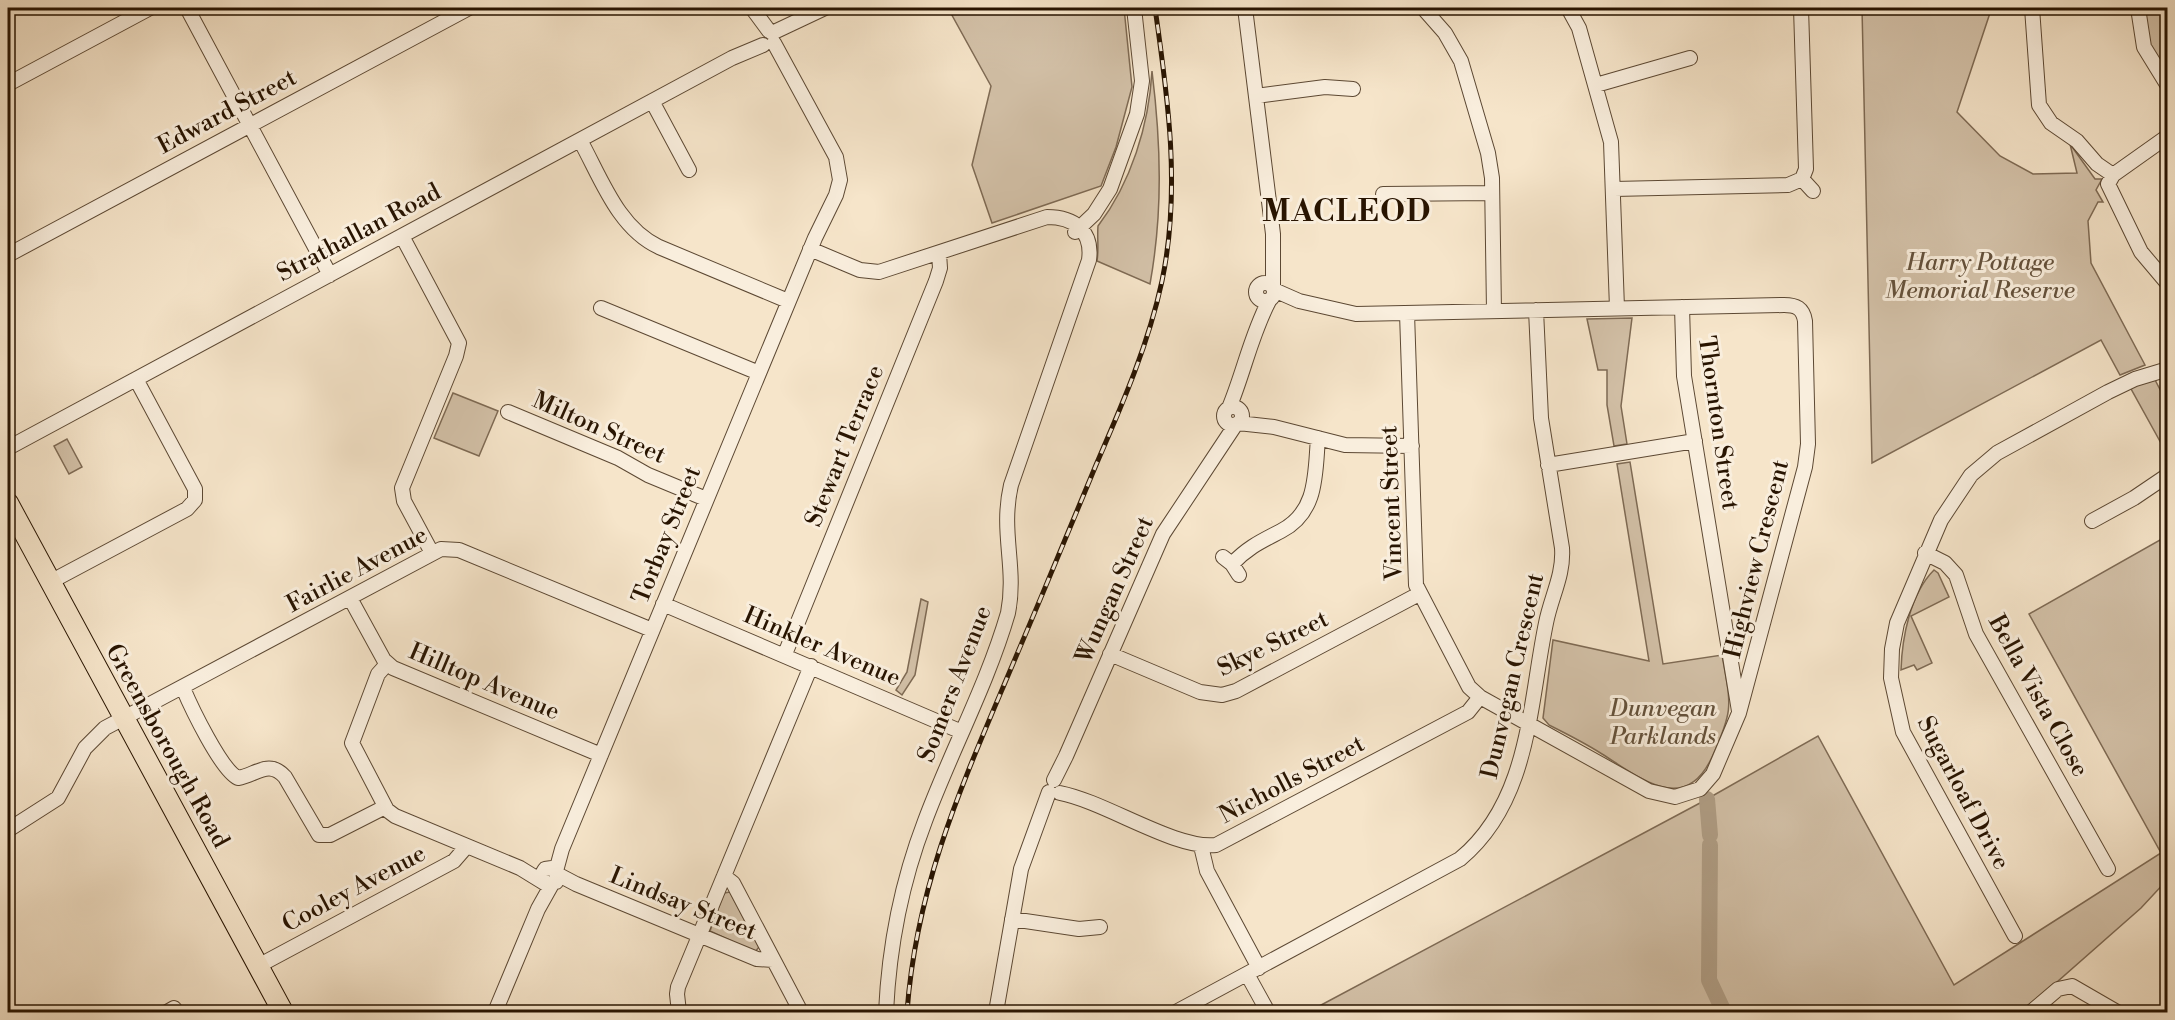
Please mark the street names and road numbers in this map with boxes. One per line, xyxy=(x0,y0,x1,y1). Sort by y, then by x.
street label: Edward Street xyxy=(152,63,302,161)
street label: Strathallan Road xyxy=(272,177,446,289)
street label: Thornton Street xyxy=(1691,334,1745,512)
street label: Stewart Terrace xyxy=(799,361,891,531)
street label: Milton Street xyxy=(528,385,671,471)
street label: Vincent Street xyxy=(1374,424,1410,582)
street label: Highview Crescent xyxy=(1718,456,1796,661)
street label: Torbay Street xyxy=(626,461,708,608)
street label: Wungan Street xyxy=(1069,511,1161,669)
street label: Fairlie Avenue xyxy=(281,520,433,620)
street label: Dunvegan Crescent xyxy=(1475,570,1551,782)
street label: Hinkler Avenue xyxy=(739,600,905,694)
street label: Somers Avenue xyxy=(911,601,999,767)
street label: Skye Street xyxy=(1213,604,1334,684)
street label: Bella Vista Close xyxy=(1981,609,2095,782)
street label: Hilltop Avenue xyxy=(404,637,564,727)
street label: Greensborough Road xyxy=(98,639,236,854)
street label: Sugarloaf Drive xyxy=(1910,711,2016,875)
street label: Nicholls Street xyxy=(1214,729,1370,831)
street label: Cooley Avenue xyxy=(277,839,431,939)
street label: Lindsay Street xyxy=(605,861,761,947)

